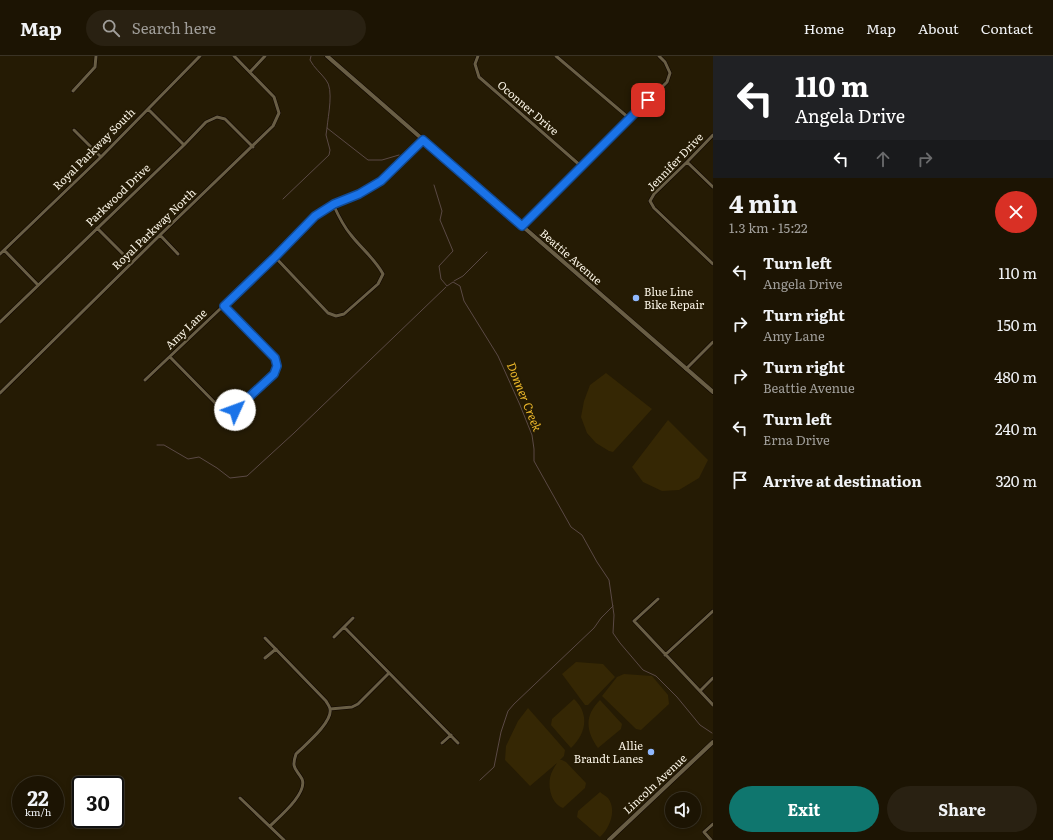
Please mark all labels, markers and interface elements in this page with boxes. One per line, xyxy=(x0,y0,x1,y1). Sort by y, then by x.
search box xyxy=(86,10,366,46)
text: Map xyxy=(20,14,62,42)
text: Search here xyxy=(132,16,216,39)
icon: search xyxy=(100,17,122,39)
text: Home xyxy=(804,18,844,38)
text: Map xyxy=(866,18,896,38)
text: About xyxy=(918,18,959,38)
text: Contact xyxy=(981,18,1033,38)
text: 110 m xyxy=(795,64,869,106)
icon: left xyxy=(729,72,781,124)
street label: Oconner Drive xyxy=(495,76,563,139)
pin xyxy=(631,83,665,117)
icon: arrive xyxy=(637,89,659,111)
text: Angela Drive xyxy=(795,102,905,129)
street label: Royal Parkway South xyxy=(49,104,138,193)
street label: Jennifer Drive xyxy=(642,128,706,194)
icon: left xyxy=(830,148,852,170)
icon: ahead xyxy=(872,148,894,170)
icon: right xyxy=(914,148,936,170)
street label: Parkwood Drive xyxy=(82,159,153,229)
street label: Royal Parkway North xyxy=(108,184,199,273)
text: 4 min xyxy=(729,185,798,220)
button: close xyxy=(995,191,1037,233)
text: 1.3 km · 15:22 xyxy=(729,218,808,237)
street label: Beattie Avenue xyxy=(537,225,606,288)
text: Turn left xyxy=(763,251,832,274)
icon: left xyxy=(729,261,751,283)
text: 110 m xyxy=(999,261,1037,284)
text: Angela Drive xyxy=(763,274,843,293)
place label: Blue Line Bike Repair xyxy=(644,283,705,312)
marker: Blue Line Bike Repair xyxy=(631,293,641,303)
text: Turn right xyxy=(763,303,845,326)
street label: Amy Lane xyxy=(161,304,210,352)
icon: right xyxy=(729,313,751,335)
text: 150 m xyxy=(997,313,1037,336)
text: Amy Lane xyxy=(763,326,825,345)
text: Turn right xyxy=(763,355,845,378)
water label: Donner Creek xyxy=(503,359,547,434)
icon: right xyxy=(729,365,751,387)
text: 480 m xyxy=(994,365,1037,388)
text: Beattie Avenue xyxy=(763,378,855,397)
position arrow xyxy=(214,389,256,431)
text: Turn left xyxy=(763,407,832,430)
icon: left xyxy=(729,417,751,439)
text: 240 m xyxy=(995,417,1037,440)
text: Erna Drive xyxy=(763,430,830,449)
icon: arrive xyxy=(729,469,751,491)
text: Arrive at destination xyxy=(763,469,922,492)
text: 320 m xyxy=(995,469,1037,492)
place label: Allie Brandt Lanes xyxy=(574,737,643,766)
marker: Allie Brandt Lanes xyxy=(646,747,656,757)
street label: Lincoln Avenue xyxy=(619,749,690,817)
speed limit sign: 30 xyxy=(72,776,124,828)
text: 22 xyxy=(27,782,49,812)
button: Exit xyxy=(729,786,879,832)
button: Share xyxy=(887,786,1037,832)
map controls xyxy=(665,792,701,828)
button: sound xyxy=(665,792,701,828)
text: km/h xyxy=(25,804,51,819)

